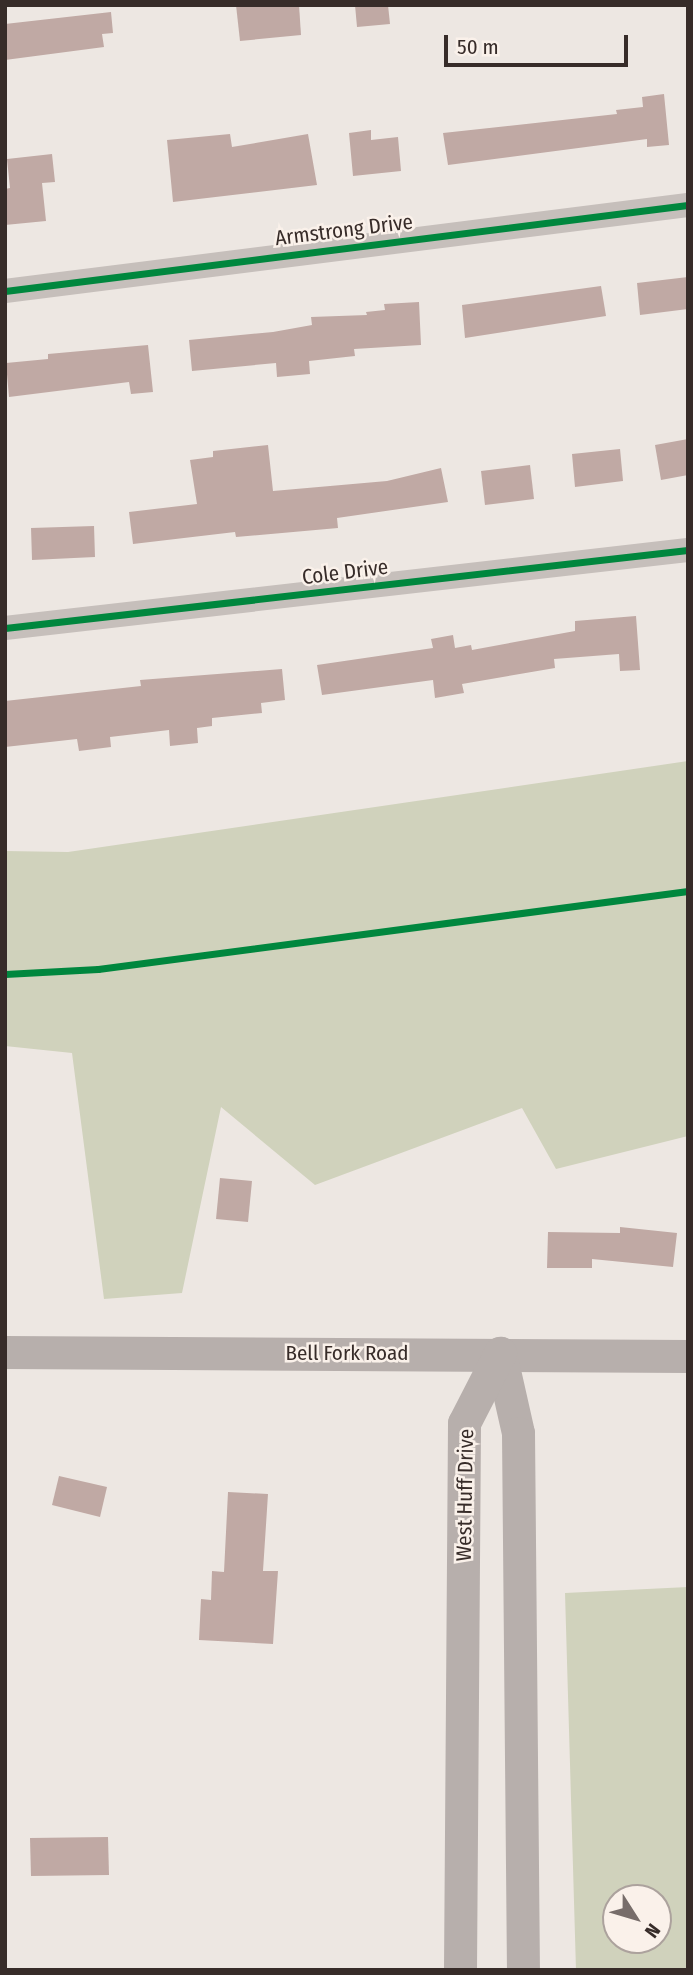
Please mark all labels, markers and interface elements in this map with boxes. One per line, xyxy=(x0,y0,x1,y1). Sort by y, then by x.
scale bar xyxy=(448,21,632,65)
text: 50 m xyxy=(457,34,499,60)
street label: Armstrong Drive xyxy=(274,209,414,251)
street label: Cole Drive xyxy=(301,554,389,590)
street label: Bell Fork Road xyxy=(286,1340,408,1366)
street label: West Huff Drive xyxy=(451,1428,479,1562)
north arrow xyxy=(602,1884,672,1954)
text: N xyxy=(640,1919,665,1942)

